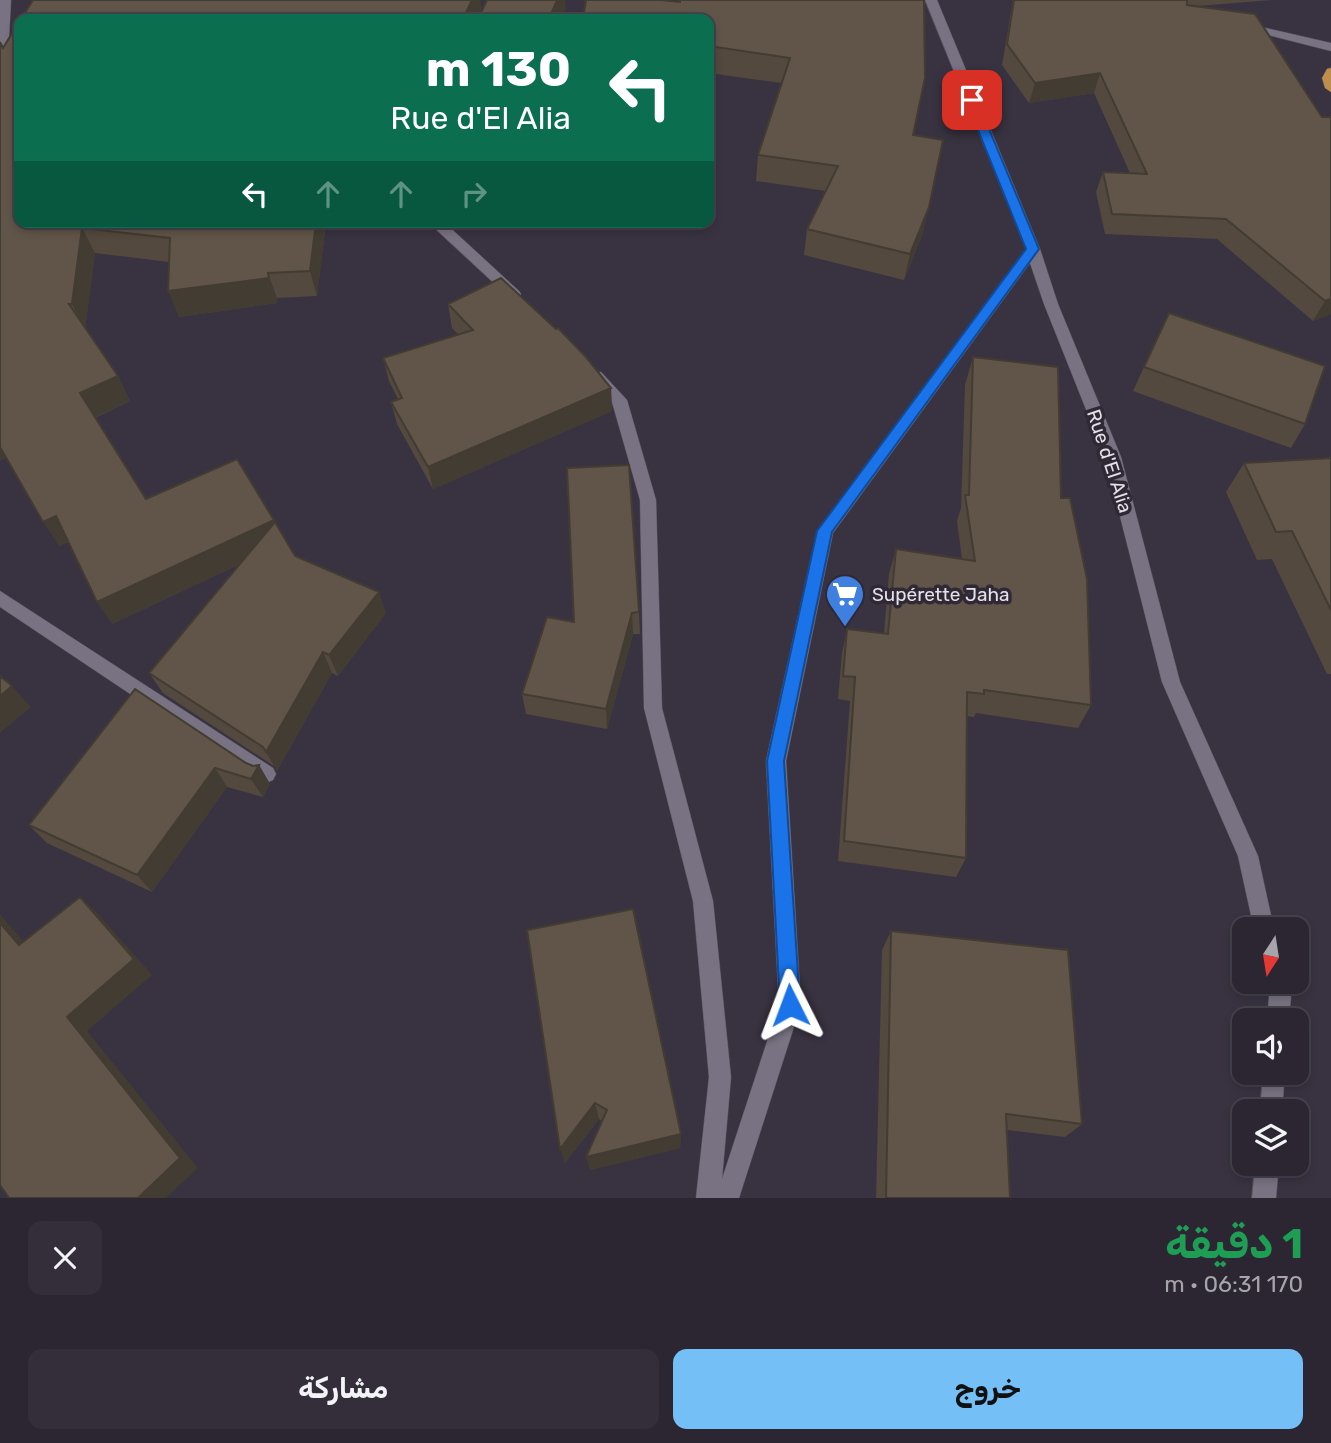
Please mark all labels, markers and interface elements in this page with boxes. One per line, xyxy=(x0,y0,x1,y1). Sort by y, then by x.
text: 130 m xyxy=(426,40,571,98)
icon: left xyxy=(595,42,686,133)
pin xyxy=(942,70,1002,130)
icon: arrive xyxy=(953,81,991,119)
text: Rue d'El Alia xyxy=(390,99,571,137)
icon: left xyxy=(236,175,274,213)
icon: ahead xyxy=(309,175,347,213)
icon: ahead xyxy=(382,175,420,213)
icon: right xyxy=(455,175,493,213)
street label: Rue d'El Alia xyxy=(1082,407,1137,516)
supermarket icon: Supérette Jaha xyxy=(824,573,866,628)
place label: Supérette Jaha xyxy=(872,583,1010,606)
north arrow xyxy=(1232,917,1309,994)
map controls xyxy=(1232,917,1309,1176)
position arrow xyxy=(753,968,827,1042)
button: sound xyxy=(1232,1008,1309,1085)
button: layers xyxy=(1232,1099,1309,1176)
text: 1 دقيقة xyxy=(1165,1219,1303,1269)
button: close xyxy=(28,1221,102,1295)
text: 170 m · 06:31 xyxy=(1164,1270,1303,1298)
button: مشاركة xyxy=(28,1349,659,1429)
button: خروج xyxy=(673,1349,1303,1429)

